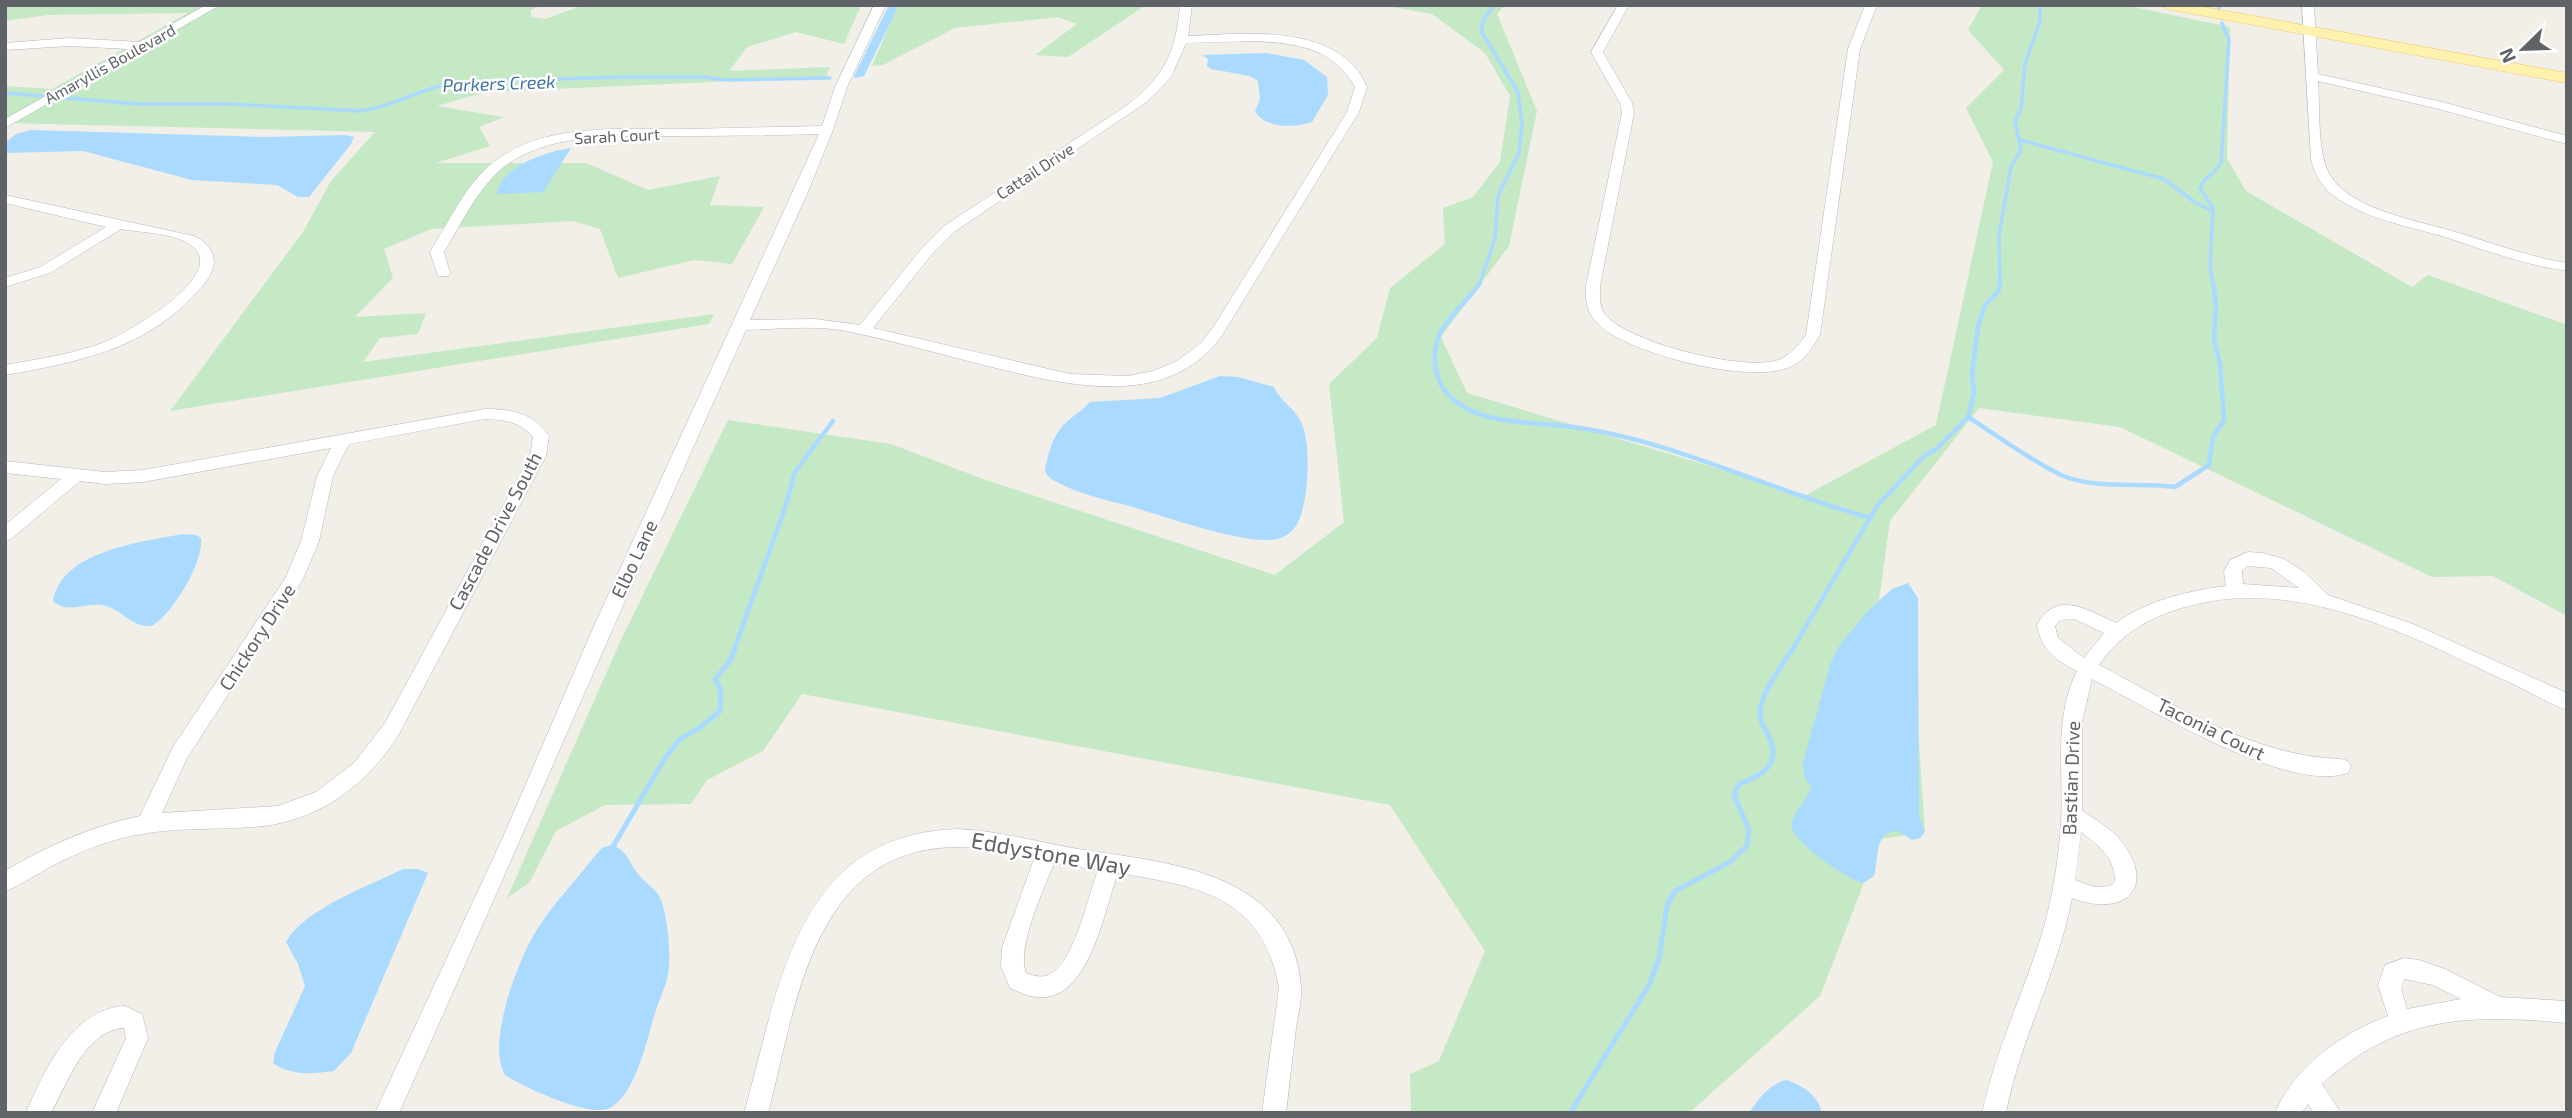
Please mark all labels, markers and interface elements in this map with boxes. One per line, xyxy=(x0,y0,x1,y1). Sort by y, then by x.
north arrow xyxy=(2488,14,2558,84)
street label: Amaryllis Boulevard xyxy=(41,20,179,107)
text: N xyxy=(2494,45,2520,67)
water label: Parkers Creek xyxy=(442,70,556,96)
street label: Sarah Court xyxy=(574,124,660,147)
street label: Cattail Drive xyxy=(992,138,1077,203)
street label: Cascade Drive South xyxy=(443,448,546,614)
street label: Elbo Lane xyxy=(605,516,662,602)
street label: Chickory Drive xyxy=(214,579,300,694)
street label: Taconia Court xyxy=(2153,692,2269,765)
street label: Bastian Drive xyxy=(2057,720,2084,836)
street label: Eddystone Way xyxy=(969,825,1133,881)

